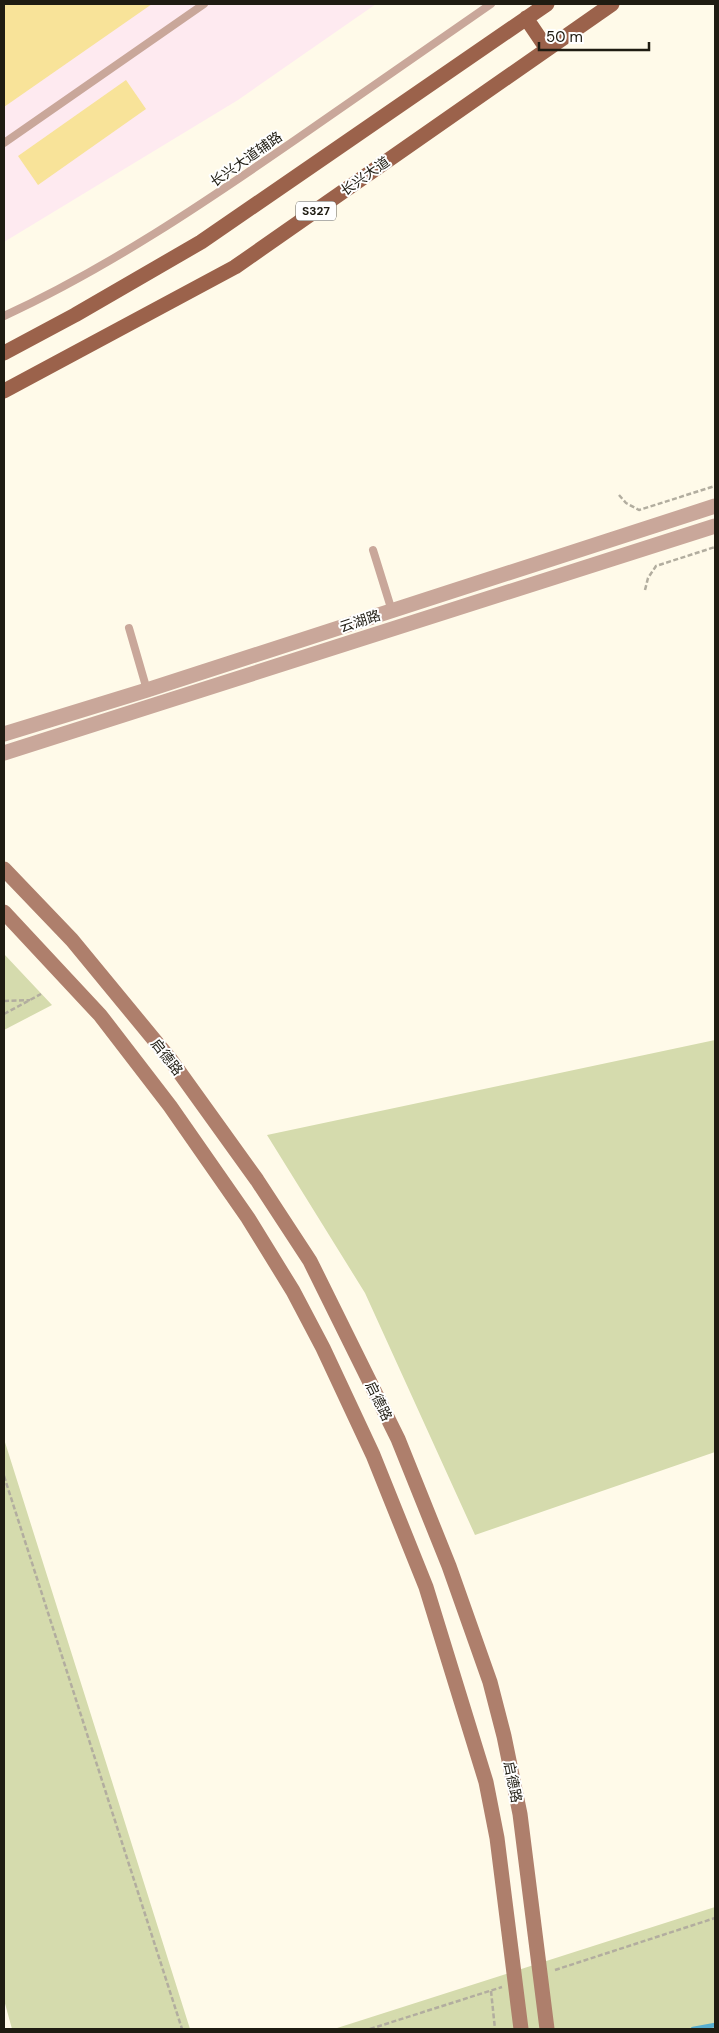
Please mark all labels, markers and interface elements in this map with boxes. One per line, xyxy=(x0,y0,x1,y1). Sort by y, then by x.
scale bar xyxy=(539,20,649,52)
text: 50 m xyxy=(546,27,583,47)
street label: 长兴大道辅路 xyxy=(206,128,286,190)
street label: 长兴大道 xyxy=(337,153,393,199)
road number: S327 xyxy=(296,202,336,220)
street label: 云湖路 xyxy=(337,606,383,636)
street label: 启德路 xyxy=(147,1035,187,1079)
street label: 启德路 xyxy=(362,1378,396,1424)
street label: 启德路 xyxy=(500,1760,526,1804)

